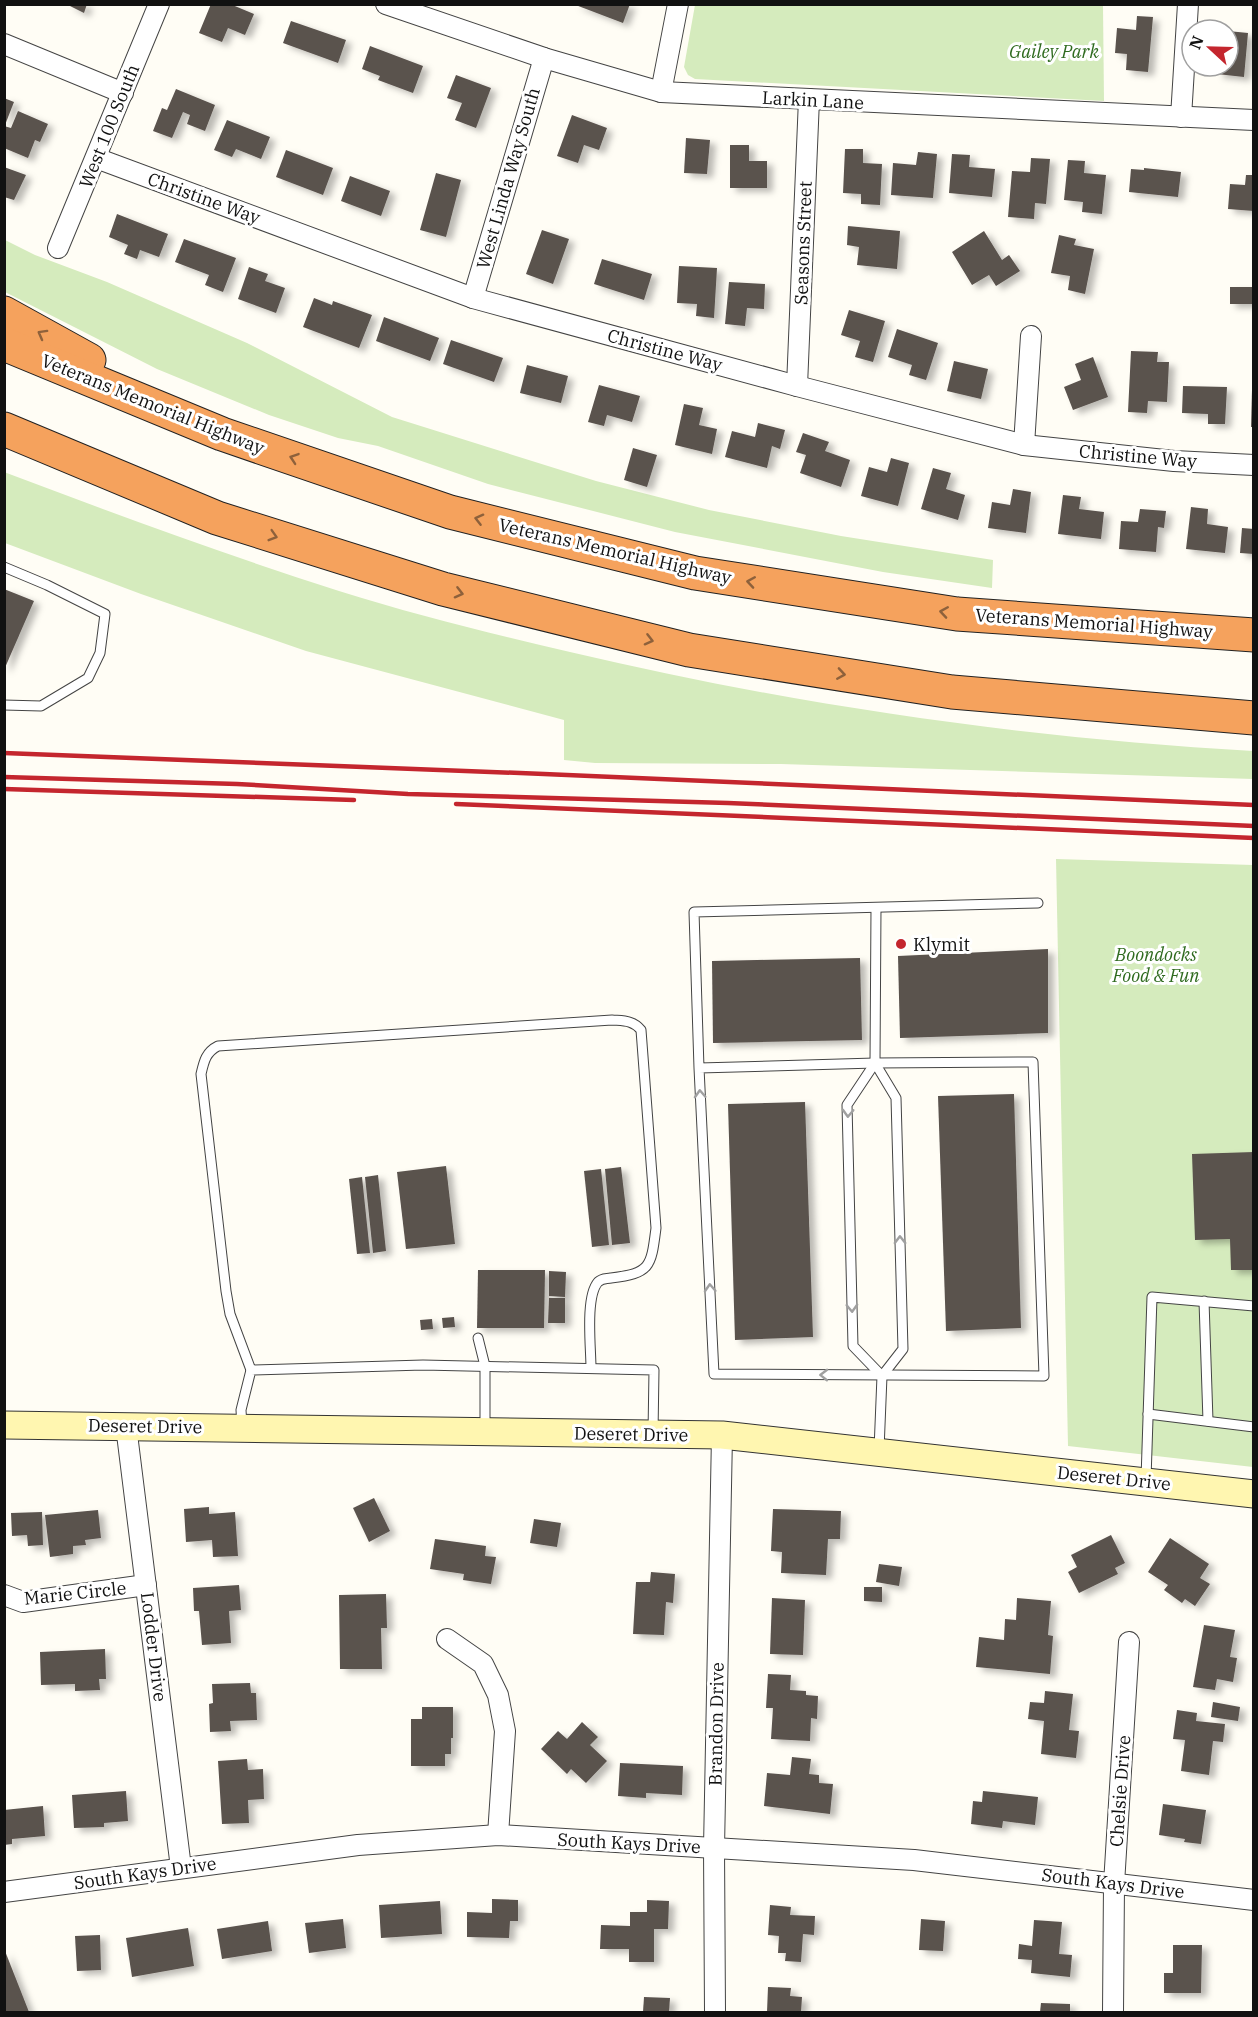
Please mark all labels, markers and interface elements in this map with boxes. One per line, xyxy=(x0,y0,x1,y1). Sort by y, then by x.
north arrow xyxy=(1180,18,1240,78)
text: N xyxy=(1184,33,1208,52)
park label: Gailey Park xyxy=(1009,40,1099,63)
street label: West 100 South xyxy=(74,61,144,191)
street label: West Linda Way South xyxy=(471,85,545,271)
street label: Larkin Lane xyxy=(761,86,865,114)
street label: Christine Way xyxy=(145,167,264,229)
street label: Seasons Street xyxy=(789,181,817,305)
street label: Christine Way xyxy=(605,324,725,377)
one-way arrow xyxy=(38,330,49,341)
street label: Veterans Memorial Highway xyxy=(38,349,268,459)
street label: Christine Way xyxy=(1078,439,1198,473)
one-way arrow xyxy=(289,453,300,466)
street label: Veterans Memorial Highway xyxy=(496,513,734,589)
one-way arrow xyxy=(475,514,485,527)
one-way arrow xyxy=(267,529,278,541)
one-way arrow xyxy=(747,576,756,588)
one-way arrow xyxy=(454,586,464,599)
street label: Veterans Memorial Highway xyxy=(974,603,1214,643)
one-way arrow xyxy=(939,606,949,618)
one-way arrow xyxy=(643,632,653,645)
one-way arrow xyxy=(836,667,845,679)
place label: Klymit xyxy=(913,933,970,956)
marker: Klymit xyxy=(894,937,908,951)
park label: Boondocks Food & Fun xyxy=(1112,943,1200,987)
one-way arrow xyxy=(694,1089,707,1098)
one-way arrow xyxy=(841,1109,854,1118)
one-way arrow xyxy=(894,1236,906,1245)
one-way arrow xyxy=(704,1284,717,1293)
one-way arrow xyxy=(846,1304,858,1313)
one-way arrow xyxy=(819,1369,828,1381)
street label: Deseret Drive xyxy=(88,1414,202,1438)
street label: Deseret Drive xyxy=(574,1422,688,1446)
street label: Deseret Drive xyxy=(1056,1461,1172,1495)
street label: Marie Circle xyxy=(23,1576,127,1610)
street label: Lodder Drive xyxy=(136,1591,172,1703)
street label: Brandon Drive xyxy=(703,1662,729,1786)
street label: Chelsie Drive xyxy=(1105,1734,1135,1848)
street label: South Kays Drive xyxy=(557,1828,701,1858)
street label: South Kays Drive xyxy=(72,1852,218,1894)
street label: South Kays Drive xyxy=(1040,1863,1186,1903)

